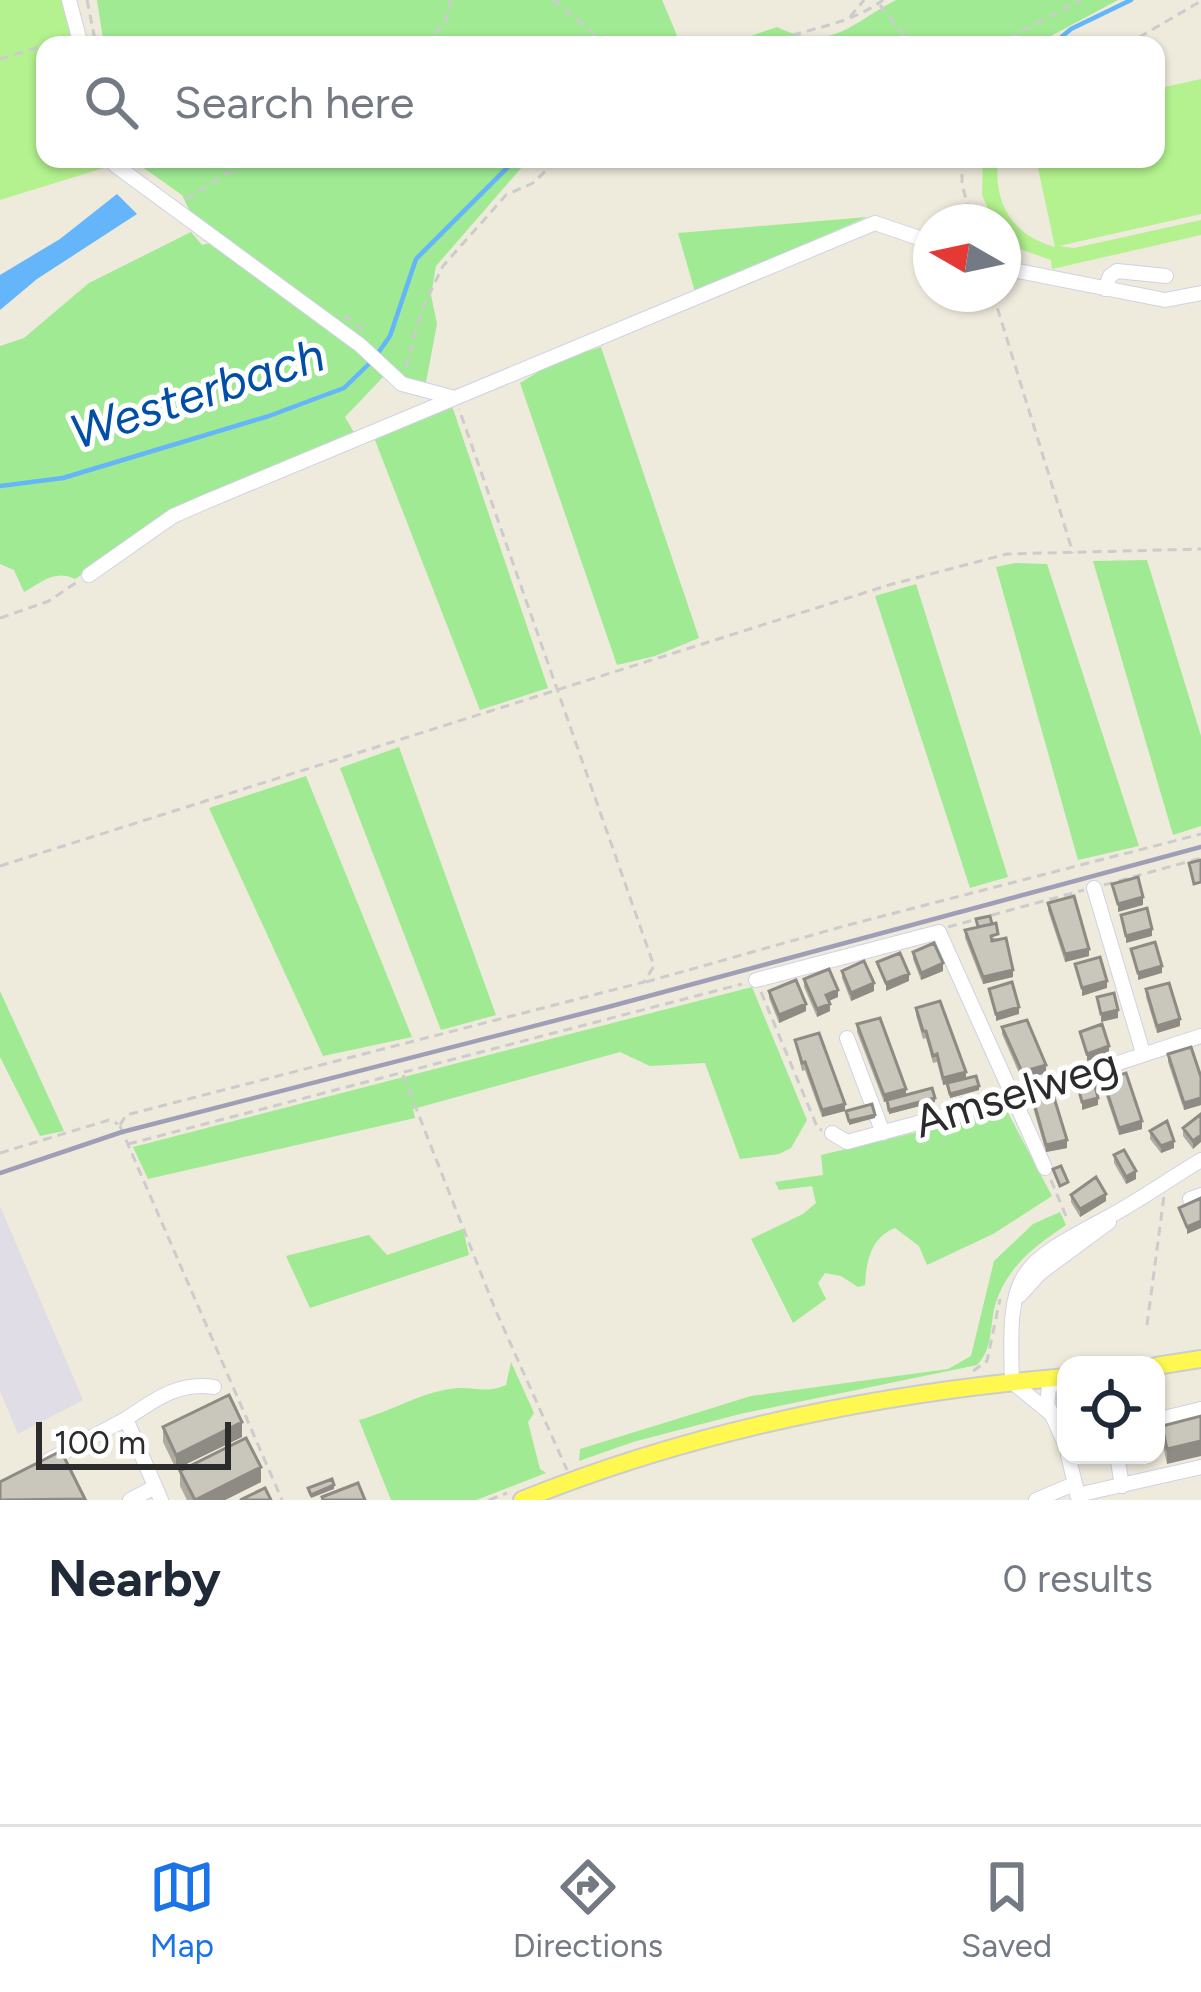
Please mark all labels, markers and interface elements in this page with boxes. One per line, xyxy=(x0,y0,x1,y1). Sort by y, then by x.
search box xyxy=(36,36,1165,168)
icon: search xyxy=(78,69,144,135)
text: Search here xyxy=(174,75,414,129)
north arrow xyxy=(913,204,1021,312)
water label: Westerbach xyxy=(63,325,331,461)
street label: Amselweg xyxy=(908,1035,1124,1149)
map controls xyxy=(1057,1356,1165,1464)
button: locate xyxy=(1057,1356,1165,1464)
scale bar xyxy=(36,1416,231,1469)
text: 100 m xyxy=(54,1423,146,1462)
text: Nearby xyxy=(48,1548,221,1609)
text: 0 results xyxy=(1002,1555,1153,1602)
tab: Map xyxy=(149,1854,215,1965)
tab: Directions xyxy=(513,1854,663,1965)
tab: Saved xyxy=(961,1854,1052,1965)

